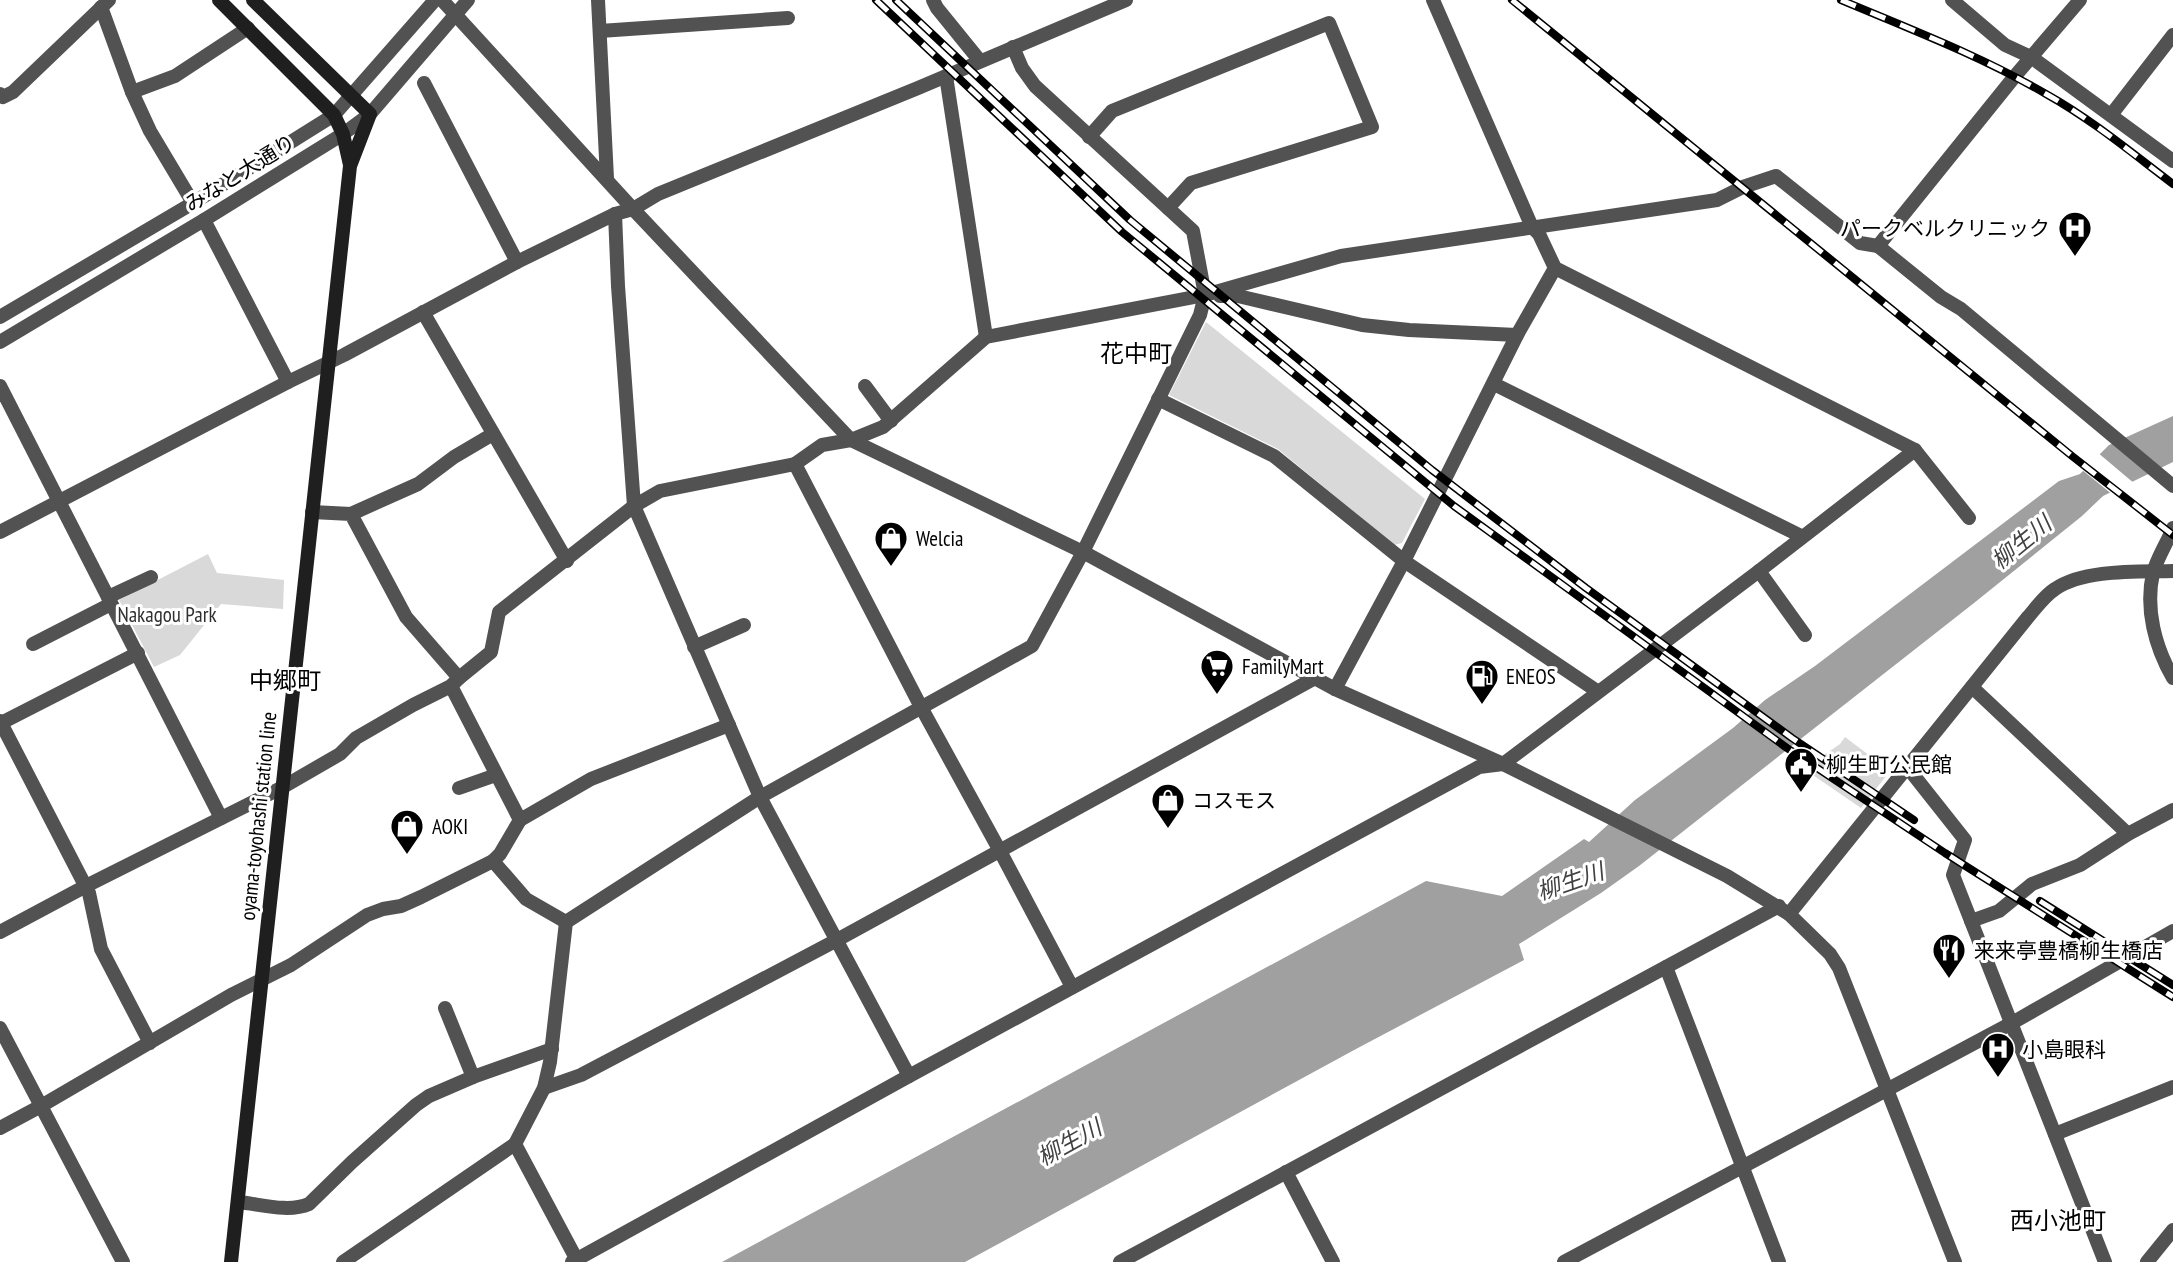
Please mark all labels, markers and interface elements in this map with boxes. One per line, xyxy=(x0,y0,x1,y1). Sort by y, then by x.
street label: みなと大通り xyxy=(179,128,301,218)
hospital icon: パークベルクリニック xyxy=(2056,209,2094,258)
place label: パークベルクリニック xyxy=(1840,215,2050,242)
district label: 花中町 xyxy=(1100,338,1172,369)
water label: 柳生川 xyxy=(1985,507,2059,575)
shop icon: Welcia xyxy=(872,519,910,568)
place label: Welcia xyxy=(916,525,963,552)
park label: Nakagou Park xyxy=(117,601,217,628)
supermarket icon: FamilyMart xyxy=(1198,647,1236,696)
place label: FamilyMart xyxy=(1242,653,1324,680)
fuel station icon: ENEOS xyxy=(1463,657,1501,706)
place label: ENEOS xyxy=(1506,663,1556,690)
district label: 中郷町 xyxy=(249,665,321,696)
street label: oyama-toyohashi station line xyxy=(234,710,282,922)
public building icon: 柳生町公民館 xyxy=(1782,745,1820,794)
place label: 柳生町公民館 xyxy=(1826,751,1952,778)
shop icon: コスモス xyxy=(1149,781,1187,830)
place label: コスモス xyxy=(1192,787,1276,814)
shop icon: AOKI xyxy=(388,807,426,856)
place label: AOKI xyxy=(432,813,468,840)
water label: 柳生川 xyxy=(1533,855,1610,906)
restaurant icon: 来来亭豊橋柳生橋店 xyxy=(1930,931,1968,980)
place label: 来来亭豊橋柳生橋店 xyxy=(1974,937,2163,964)
hospital icon: 小島眼科 xyxy=(1979,1030,2017,1079)
place label: 小島眼科 xyxy=(2022,1036,2106,1063)
water label: 柳生川 xyxy=(1032,1111,1109,1171)
district label: 西小池町 xyxy=(2010,1205,2106,1236)

